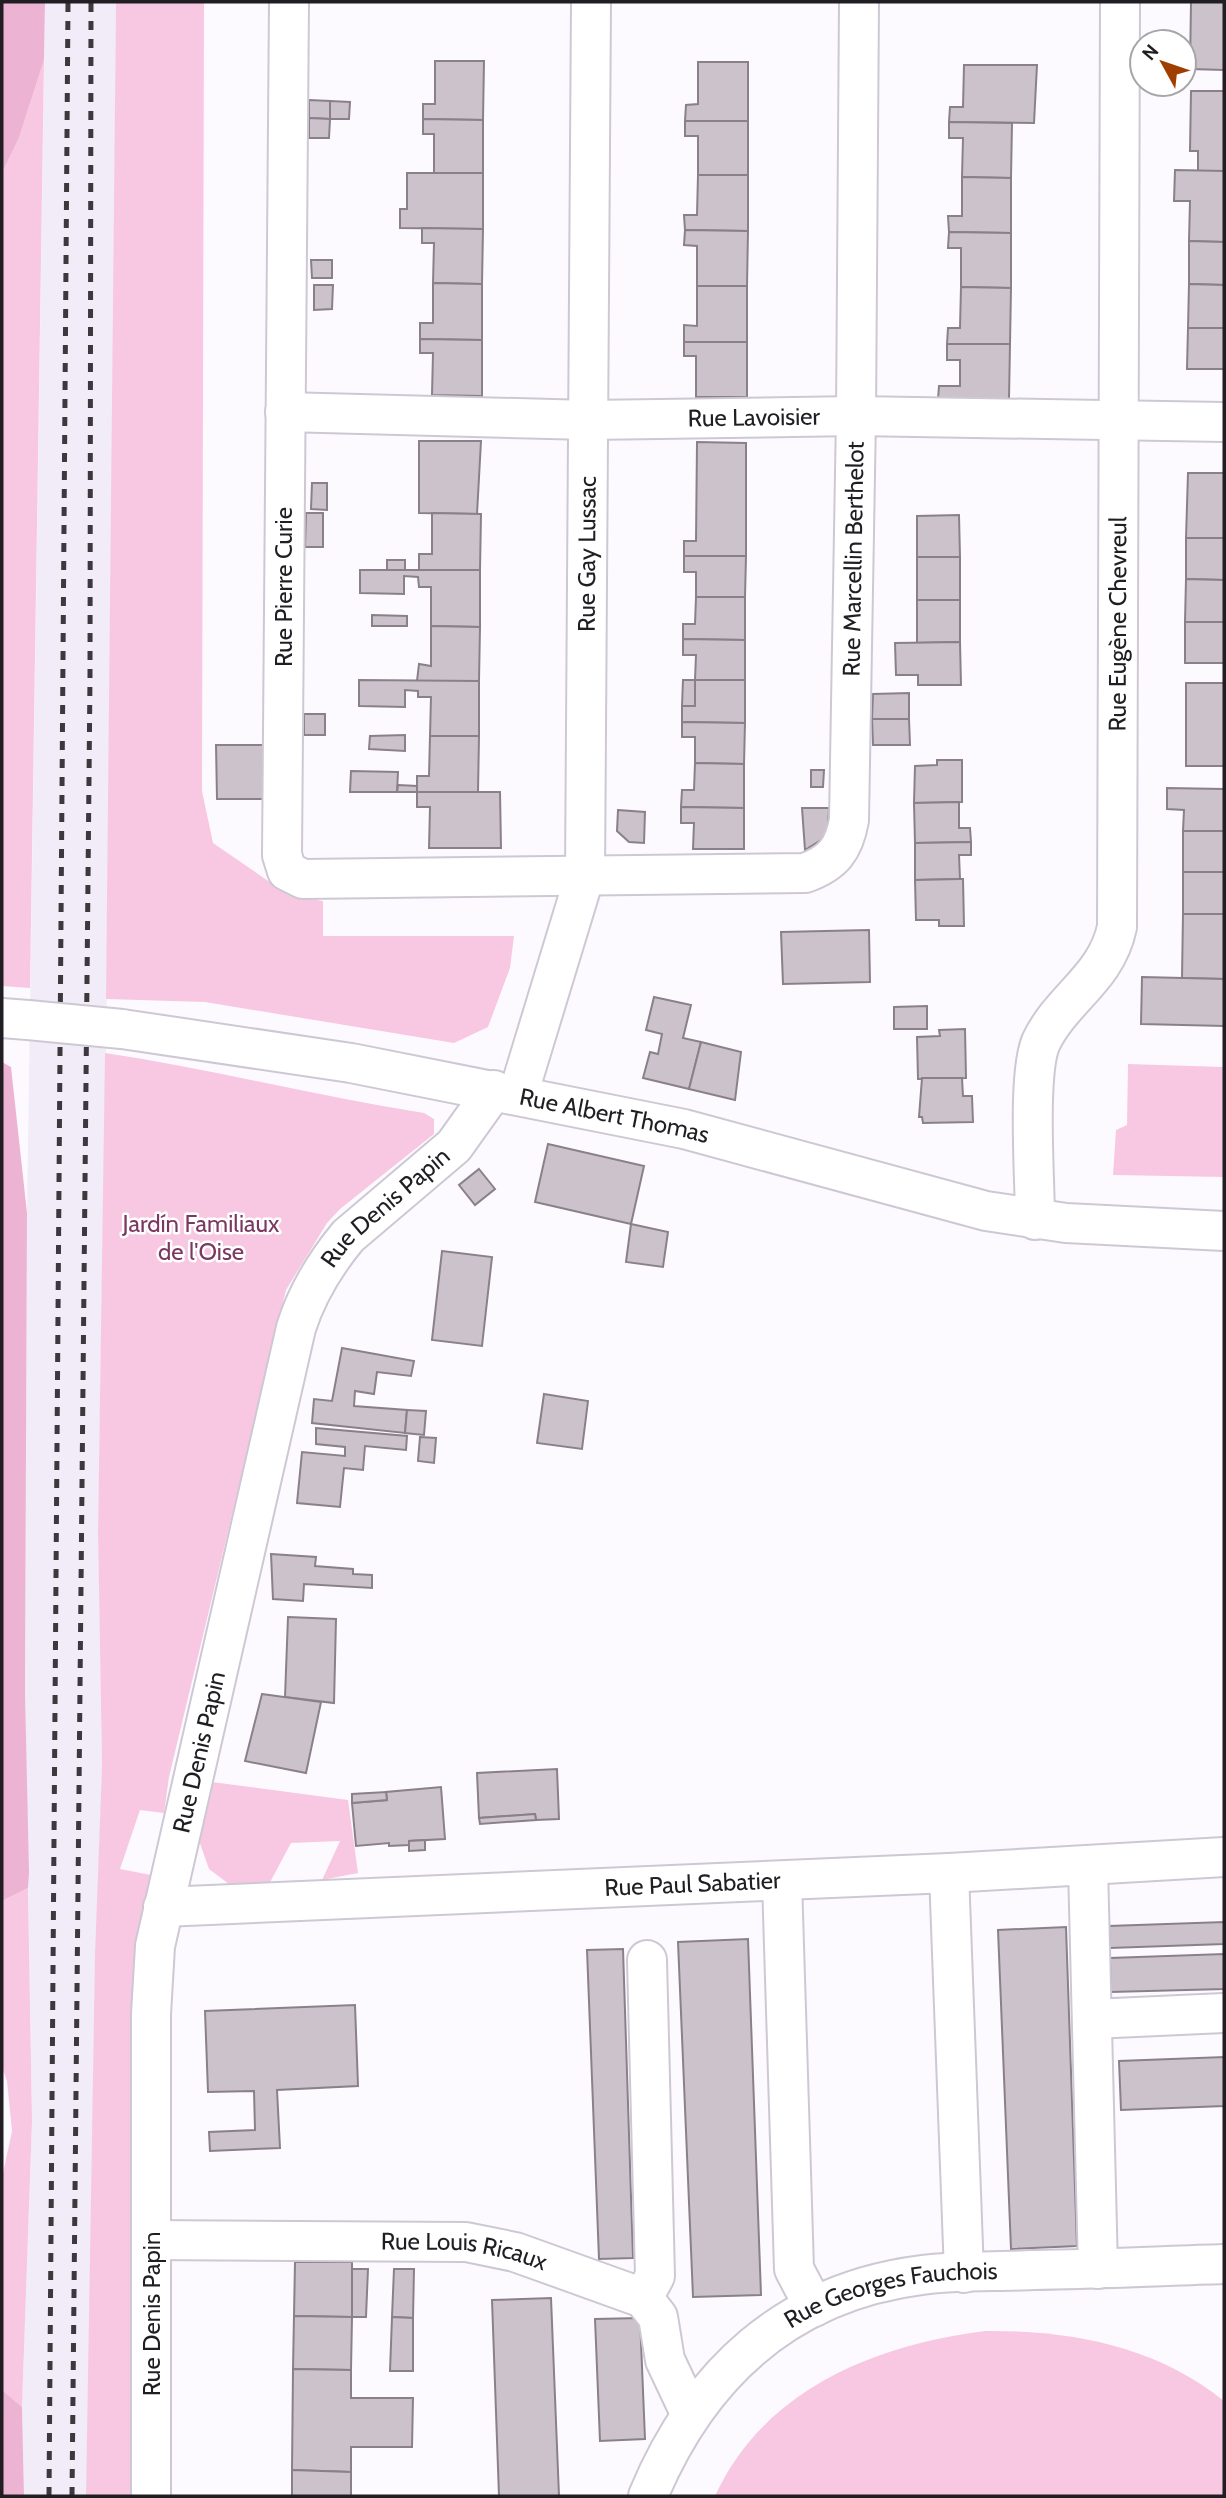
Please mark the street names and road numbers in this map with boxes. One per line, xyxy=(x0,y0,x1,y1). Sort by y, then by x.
street label: Rue Lavoisier xyxy=(687,402,821,433)
street label: Rue Marcellin Berthelot xyxy=(836,441,870,677)
street label: Rue Gay Lussac xyxy=(572,476,602,632)
street label: Rue Pierre Curie xyxy=(269,507,298,667)
street label: Rue Eugène Chevreul xyxy=(1103,516,1132,732)
street label: Rue Albert Thomas xyxy=(517,1082,713,1149)
street label: Rue Denis Papin xyxy=(314,1141,455,1273)
street label: Rue Denis Papin xyxy=(166,1668,231,1836)
street label: Rue Paul Sabatier xyxy=(604,1865,782,1902)
street label: Rue Louis Ricaux xyxy=(381,2226,552,2277)
street label: Rue Denis Papin xyxy=(137,2232,166,2396)
street label: Rue Georges Fauchois xyxy=(779,2256,998,2334)

